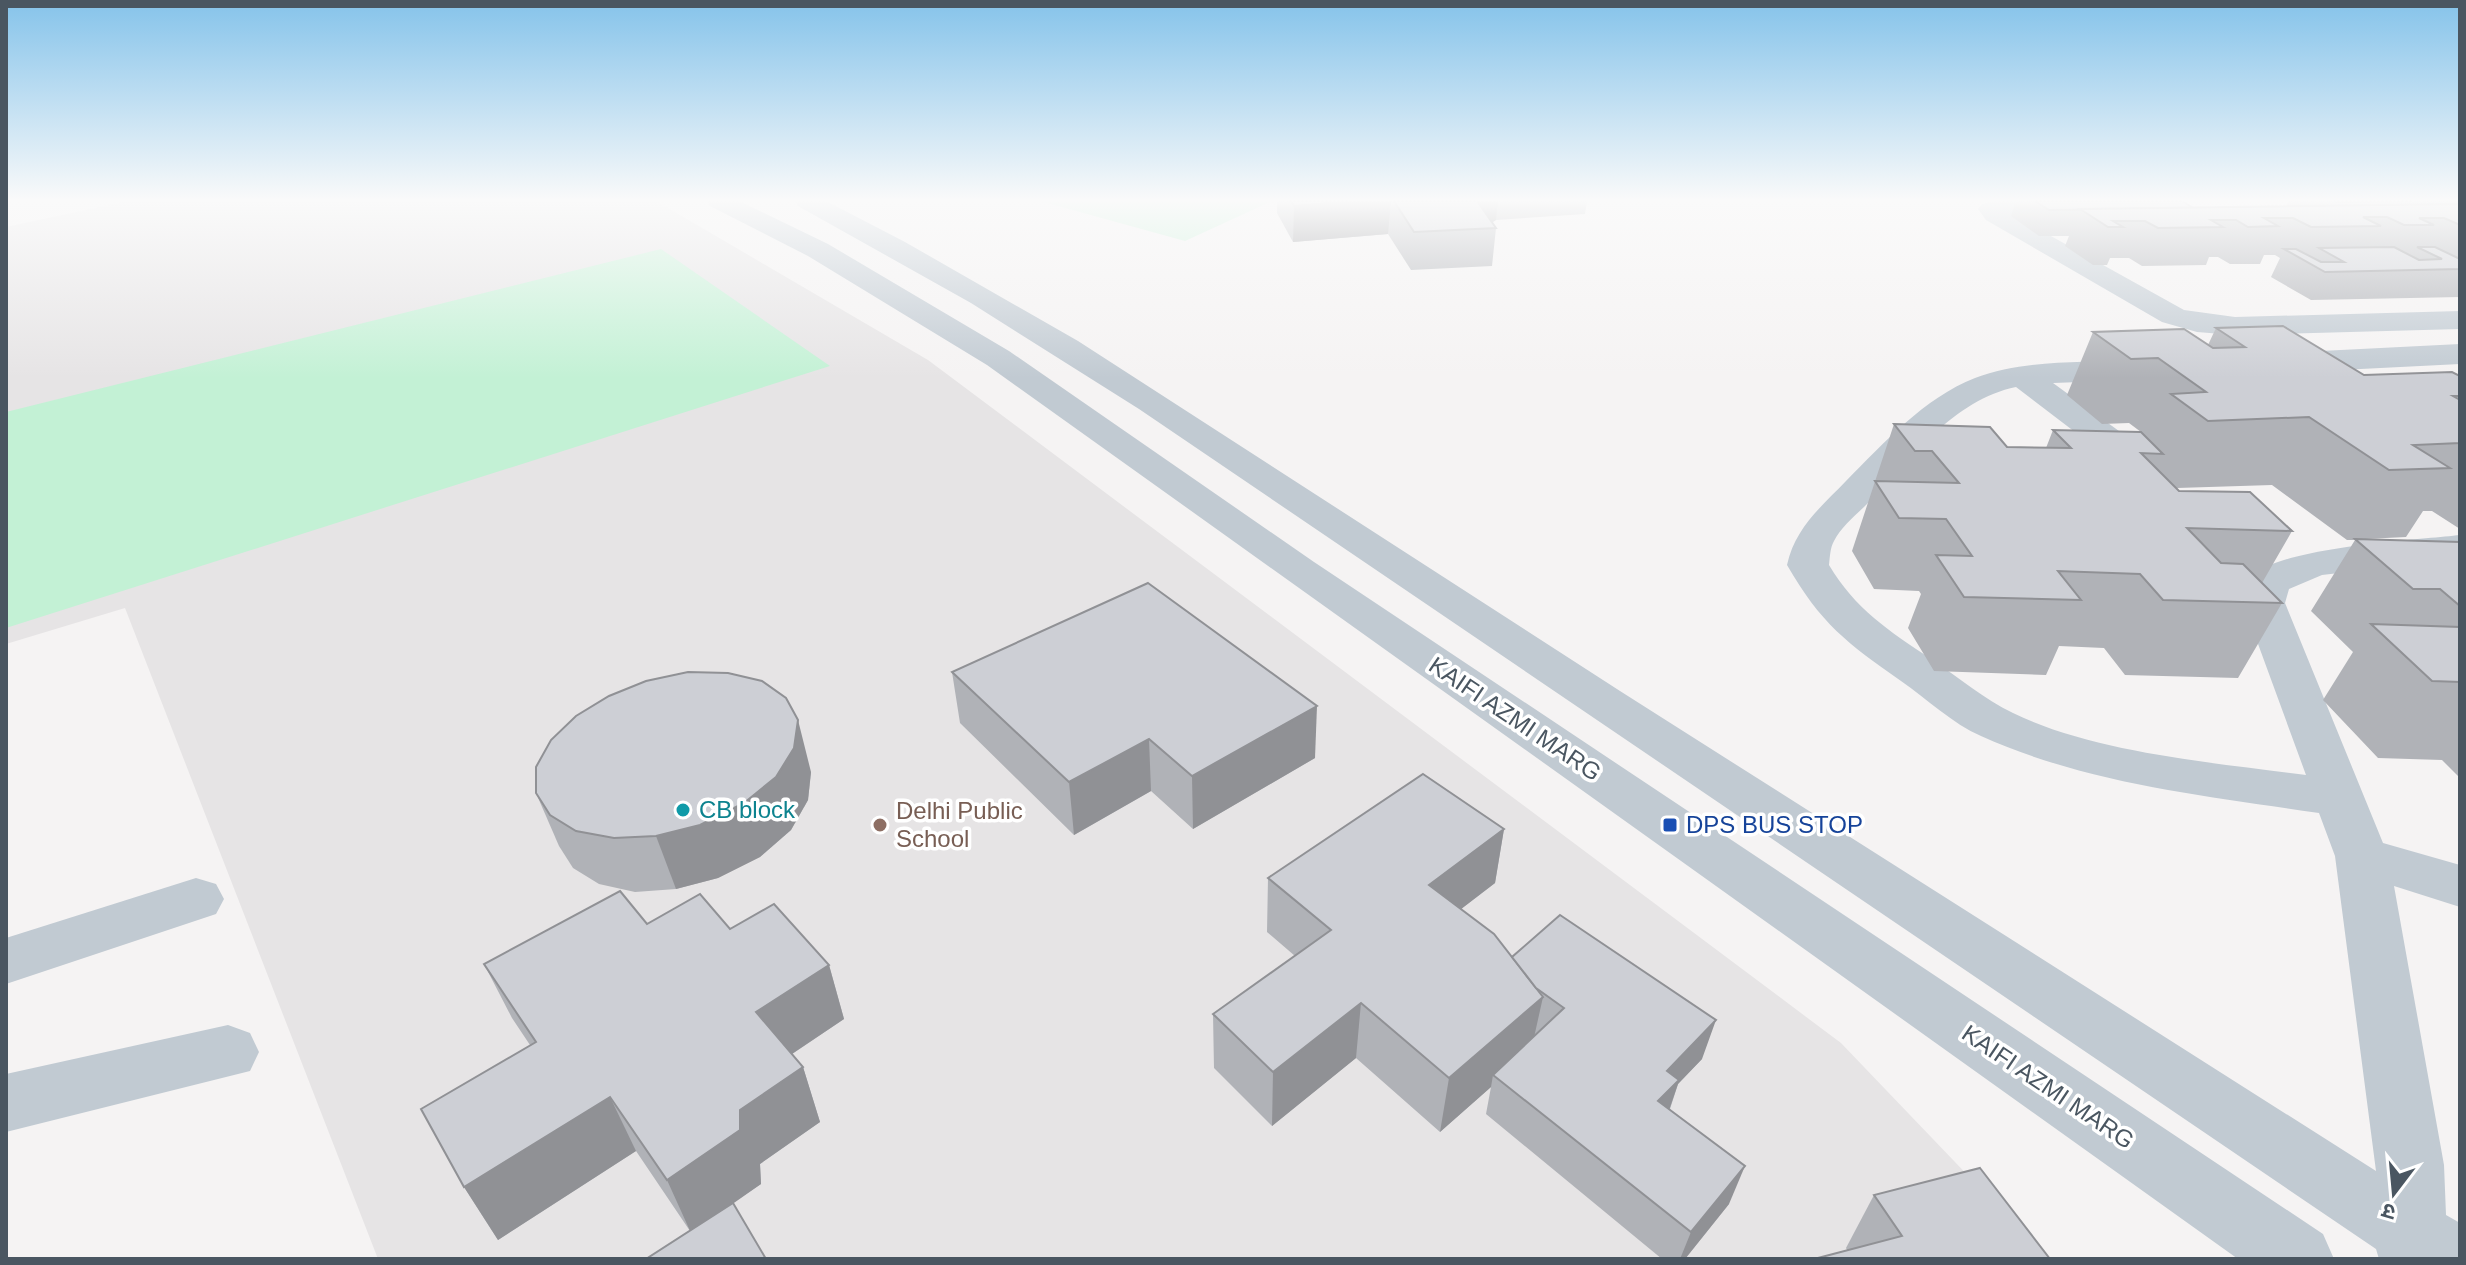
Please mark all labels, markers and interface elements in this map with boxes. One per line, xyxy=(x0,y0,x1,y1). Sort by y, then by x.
street label: KAIFI AZMI MARG xyxy=(1424,651,1606,786)
place label: CB block xyxy=(699,796,796,823)
place label: Delhi Public School xyxy=(896,797,1023,852)
marker: CB block xyxy=(674,801,692,819)
place label: DPS BUS STOP xyxy=(1686,811,1863,838)
marker: Delhi Public School xyxy=(871,816,889,834)
marker: DPS BUS STOP xyxy=(1661,816,1679,834)
street label: KAIFI AZMI MARG xyxy=(1957,1019,2139,1154)
north arrow xyxy=(2354,1153,2434,1233)
text: उ xyxy=(2378,1198,2398,1226)

